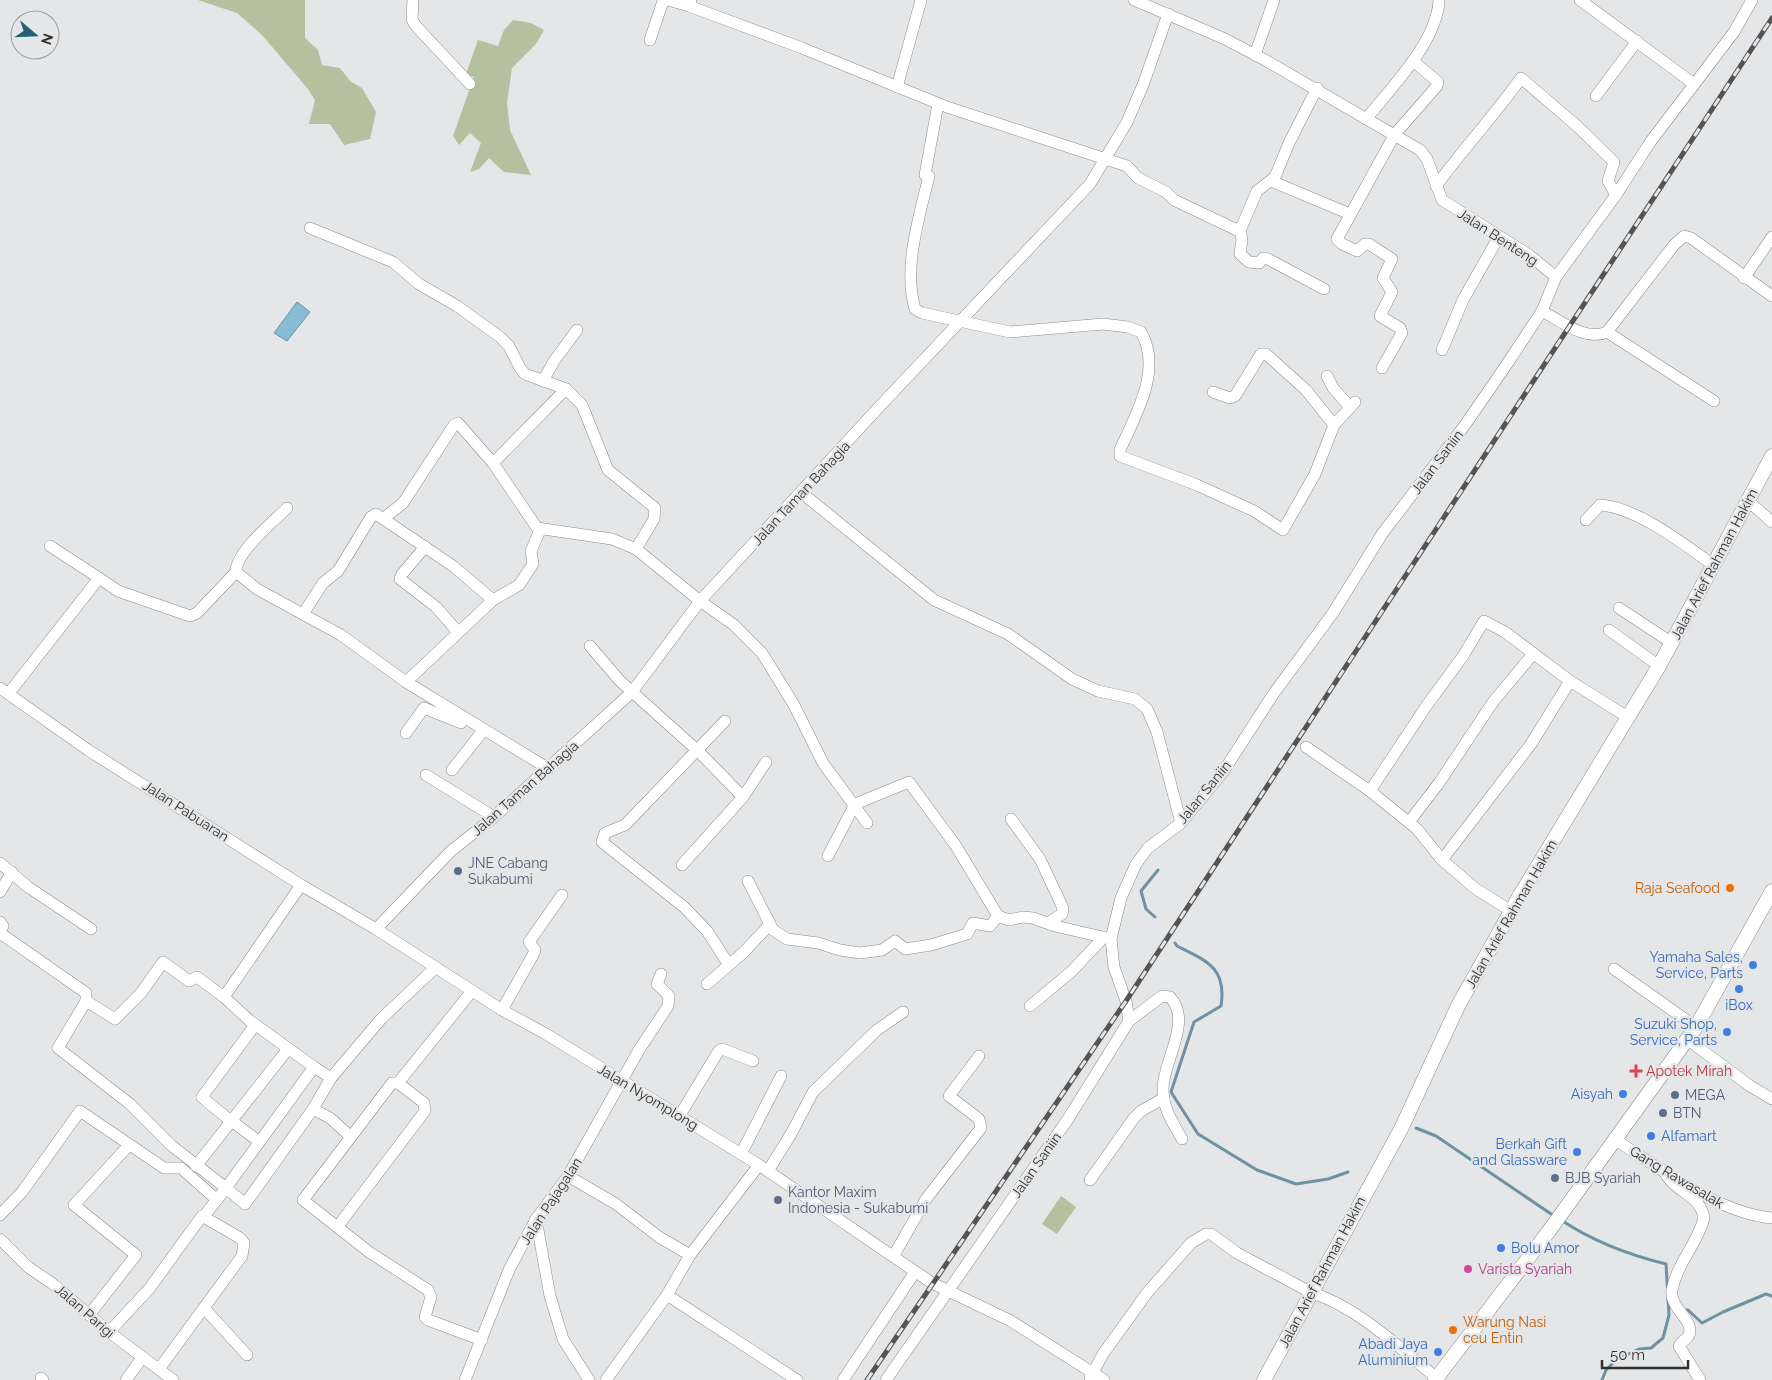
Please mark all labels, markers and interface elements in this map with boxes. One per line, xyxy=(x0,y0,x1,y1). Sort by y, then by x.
north arrow xyxy=(10,10,60,60)
text: N xyxy=(38,32,57,47)
street label: Jalan Benteng xyxy=(1455,205,1541,269)
street label: Jalan Saniin xyxy=(1408,427,1466,497)
street label: Jalan Taman Bahagia xyxy=(749,438,853,548)
street label: Jalan Arief Rahman Hakim xyxy=(1667,486,1761,642)
street label: Jalan Taman Bahagia xyxy=(468,737,582,839)
street label: Jalan Saniin xyxy=(1174,757,1234,827)
street label: Jalan Pabuaran xyxy=(140,777,232,845)
street label: Jalan Arief Rahman Hakim xyxy=(1462,837,1560,991)
place label: JNE Cabang Sukabumi xyxy=(468,855,548,887)
marker: JNE Cabang Sukabumi xyxy=(452,865,464,877)
place label: Raja Seafood xyxy=(1635,880,1720,896)
marker: Raja Seafood xyxy=(1724,882,1736,894)
place label: Yamaha Sales, Service, Parts xyxy=(1650,949,1743,981)
marker: Yamaha Sales, Service, Parts xyxy=(1747,959,1759,971)
marker: iBox xyxy=(1733,983,1745,995)
place label: iBox xyxy=(1725,997,1753,1013)
place label: Suzuki Shop, Service, Parts xyxy=(1630,1016,1717,1048)
marker: Suzuki Shop, Service, Parts xyxy=(1721,1026,1733,1038)
street label: Jalan Nyomplong xyxy=(595,1061,701,1133)
place label: Apotek Mirah xyxy=(1646,1063,1732,1079)
marker: Apotek Mirah xyxy=(1630,1065,1642,1077)
place label: Aisyah xyxy=(1571,1086,1613,1102)
place label: MEGA xyxy=(1685,1087,1726,1103)
marker: Aisyah xyxy=(1617,1088,1629,1100)
marker: MEGA xyxy=(1669,1089,1681,1101)
place label: BTN xyxy=(1673,1105,1702,1121)
marker: BTN xyxy=(1657,1107,1669,1119)
place label: Alfamart xyxy=(1661,1128,1717,1144)
street label: Jalan Saniin xyxy=(1008,1129,1064,1201)
marker: Alfamart xyxy=(1645,1130,1657,1142)
place label: Berkah Gift and Glassware xyxy=(1472,1136,1567,1168)
street label: Gang Rawasalak xyxy=(1627,1143,1727,1212)
marker: Berkah Gift and Glassware xyxy=(1571,1146,1583,1158)
street label: Jalan Pajagalan xyxy=(517,1155,585,1247)
place label: BJB Syariah xyxy=(1565,1170,1641,1186)
marker: BJB Syariah xyxy=(1549,1172,1561,1184)
place label: Kantor Maxim Indonesia - Sukabumi xyxy=(788,1184,928,1216)
marker: Kantor Maxim Indonesia - Sukabumi xyxy=(772,1194,784,1206)
street label: Jalan Arief Rahman Hakim xyxy=(1275,1194,1369,1350)
place label: Bolu Amor xyxy=(1511,1240,1580,1256)
marker: Bolu Amor xyxy=(1495,1242,1507,1254)
place label: Varista Syariah xyxy=(1478,1261,1572,1277)
marker: Varista Syariah xyxy=(1462,1263,1474,1275)
street label: Jalan Parigi xyxy=(52,1281,118,1341)
place label: Warung Nasi ceu Entin xyxy=(1463,1314,1546,1346)
marker: Warung Nasi ceu Entin xyxy=(1447,1324,1459,1336)
place label: Abadi Jaya Aluminium xyxy=(1358,1336,1428,1368)
scale bar xyxy=(1602,1338,1688,1370)
marker: Abadi Jaya Aluminium xyxy=(1432,1346,1444,1358)
text: 50 m xyxy=(1610,1346,1645,1364)

